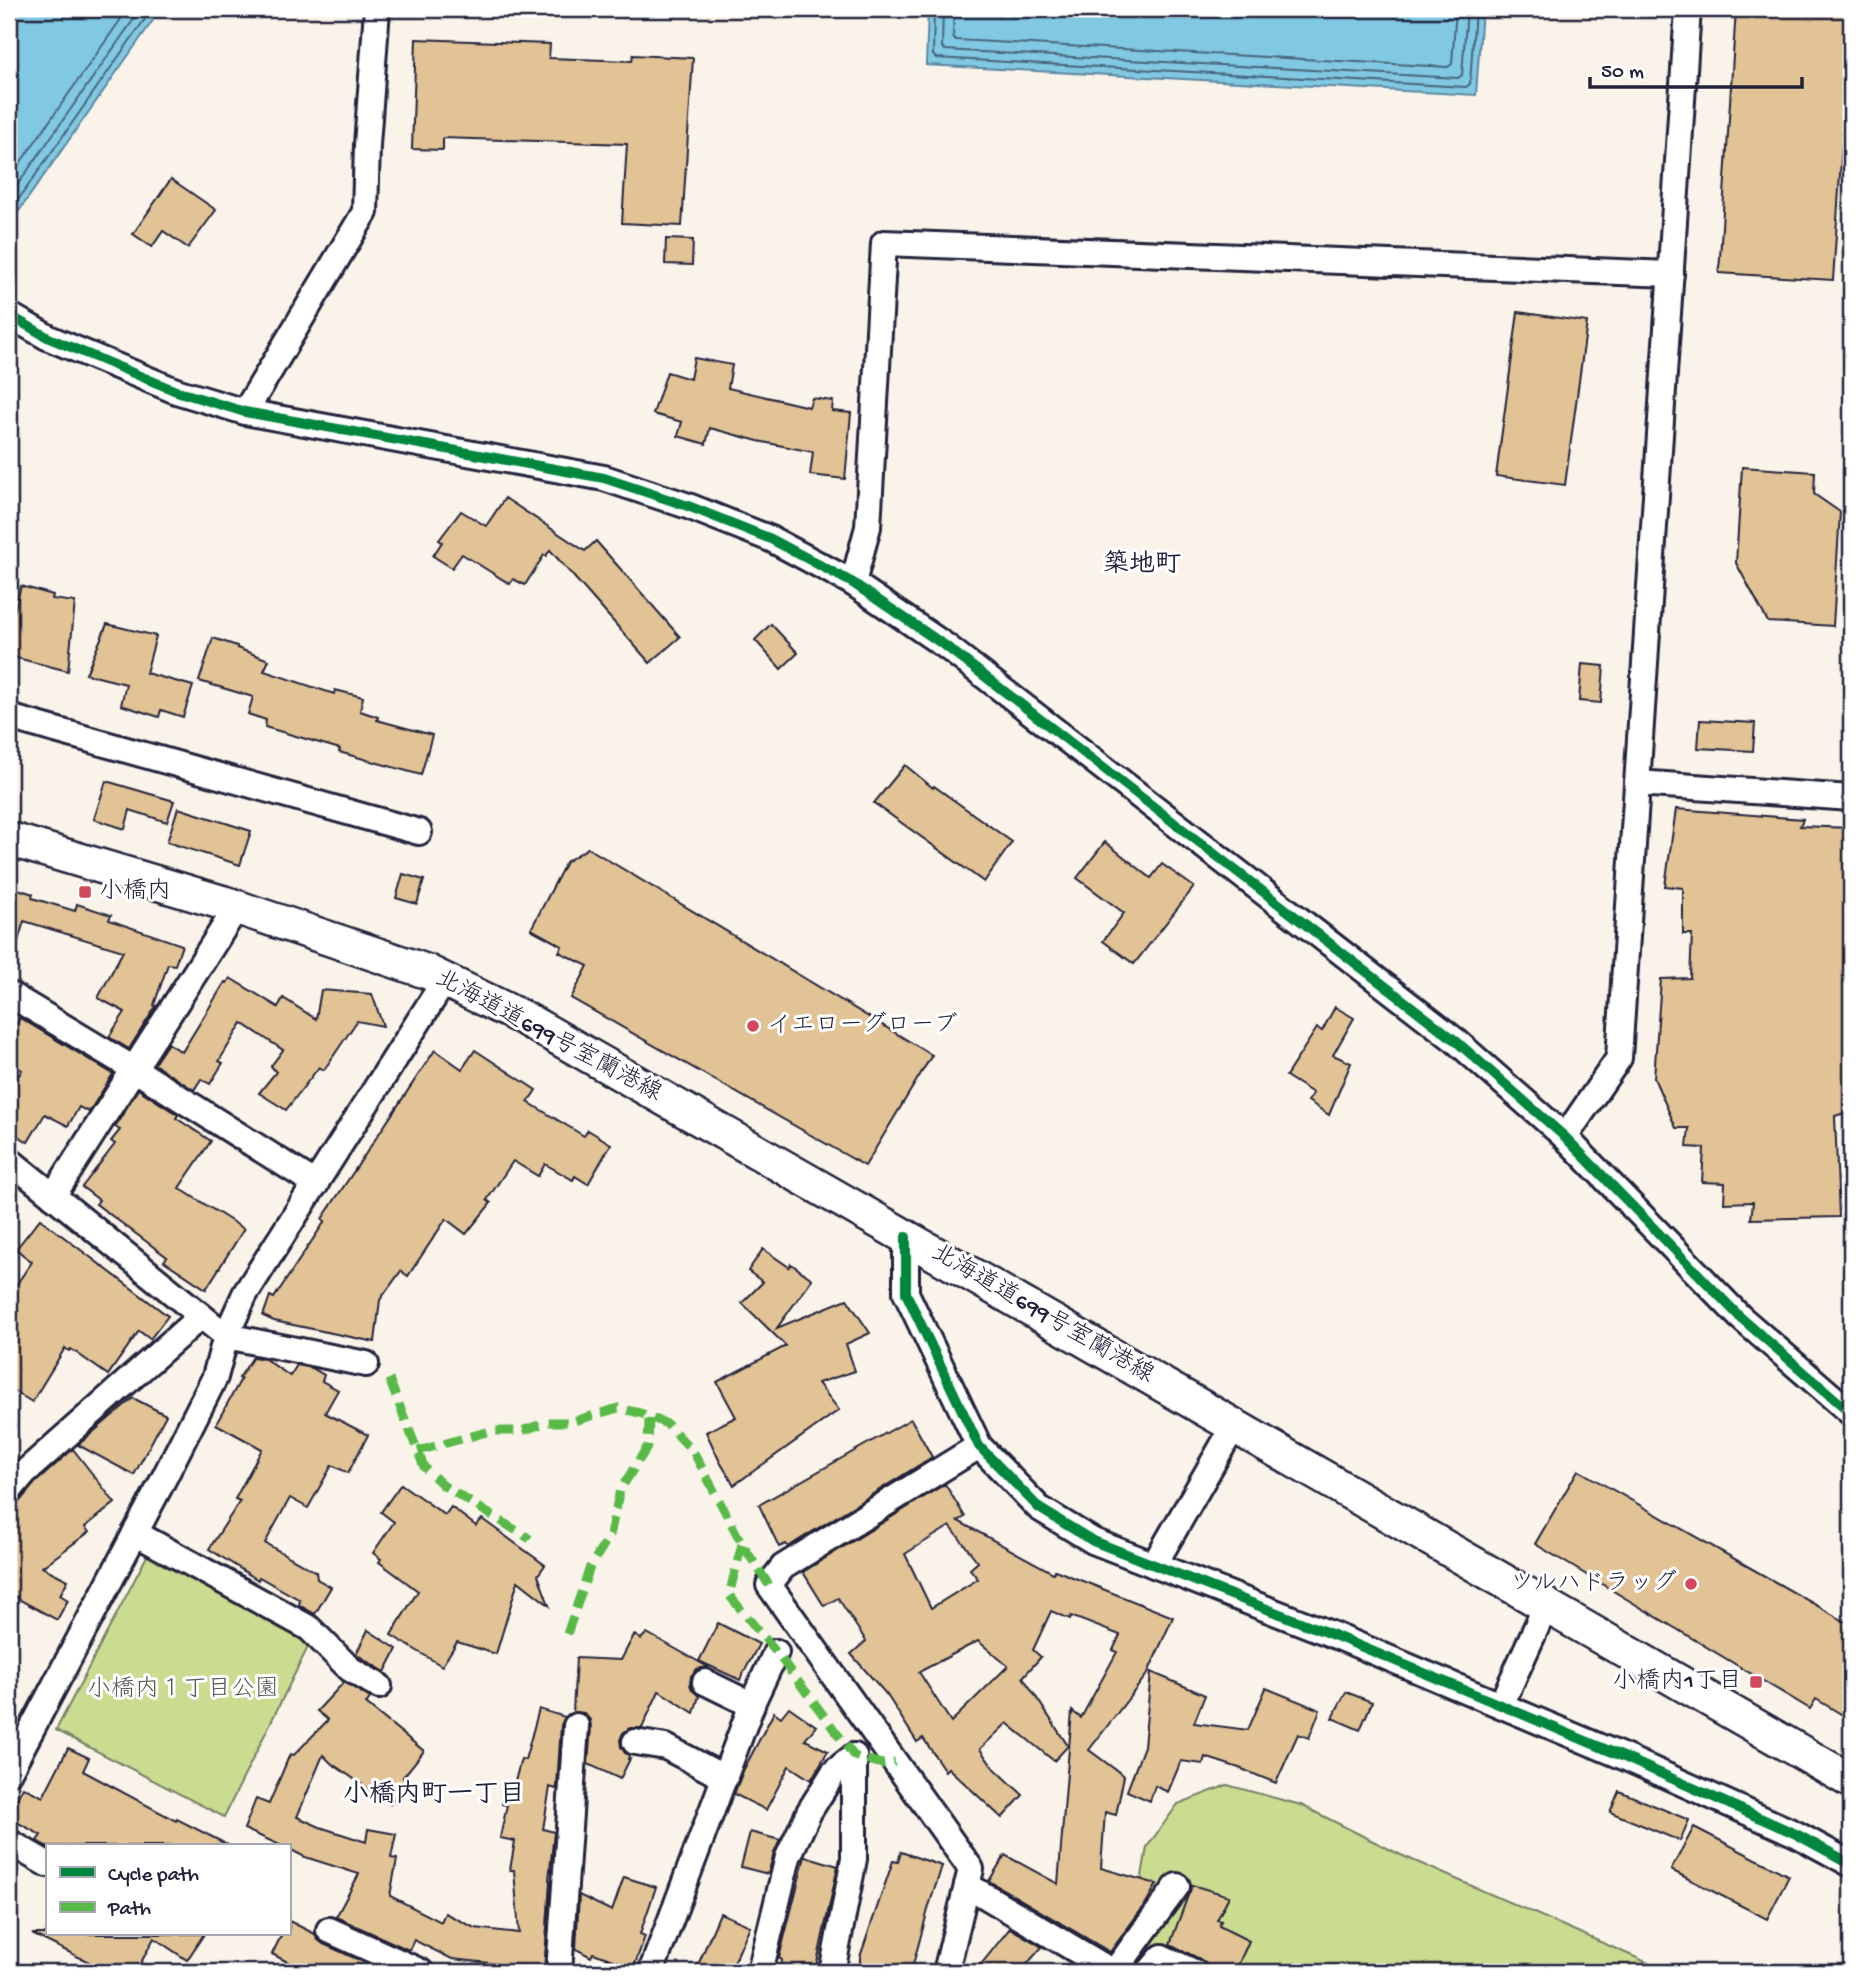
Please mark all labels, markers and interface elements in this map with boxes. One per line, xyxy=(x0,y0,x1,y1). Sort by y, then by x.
scale bar xyxy=(1590,46,1802,90)
text: 50 m xyxy=(1601,61,1644,86)
district label: 築地町 xyxy=(1103,549,1181,582)
place label: 小橋内 xyxy=(99,877,171,907)
marker: 小橋内 xyxy=(77,884,93,900)
street label: 北海道道699号室蘭港線 xyxy=(430,964,667,1109)
place label: イエローグローブ xyxy=(767,1011,958,1041)
marker: イエローグローブ xyxy=(745,1018,761,1034)
street label: 北海道道699号室蘭港線 xyxy=(926,1239,1159,1391)
place label: ツルハドラッグ xyxy=(1510,1569,1677,1599)
marker: ツルハドラッグ xyxy=(1683,1576,1699,1592)
place label: 小橋内1丁目 xyxy=(1612,1667,1742,1697)
marker: 小橋内1丁目 xyxy=(1748,1674,1764,1690)
park label: 小橋内１丁目公園 xyxy=(87,1675,279,1705)
district label: 小橋内町一丁目 xyxy=(343,1779,525,1812)
legend xyxy=(46,1844,290,1936)
text: Cycle path xyxy=(108,1864,199,1889)
text: Path xyxy=(107,1898,151,1923)

